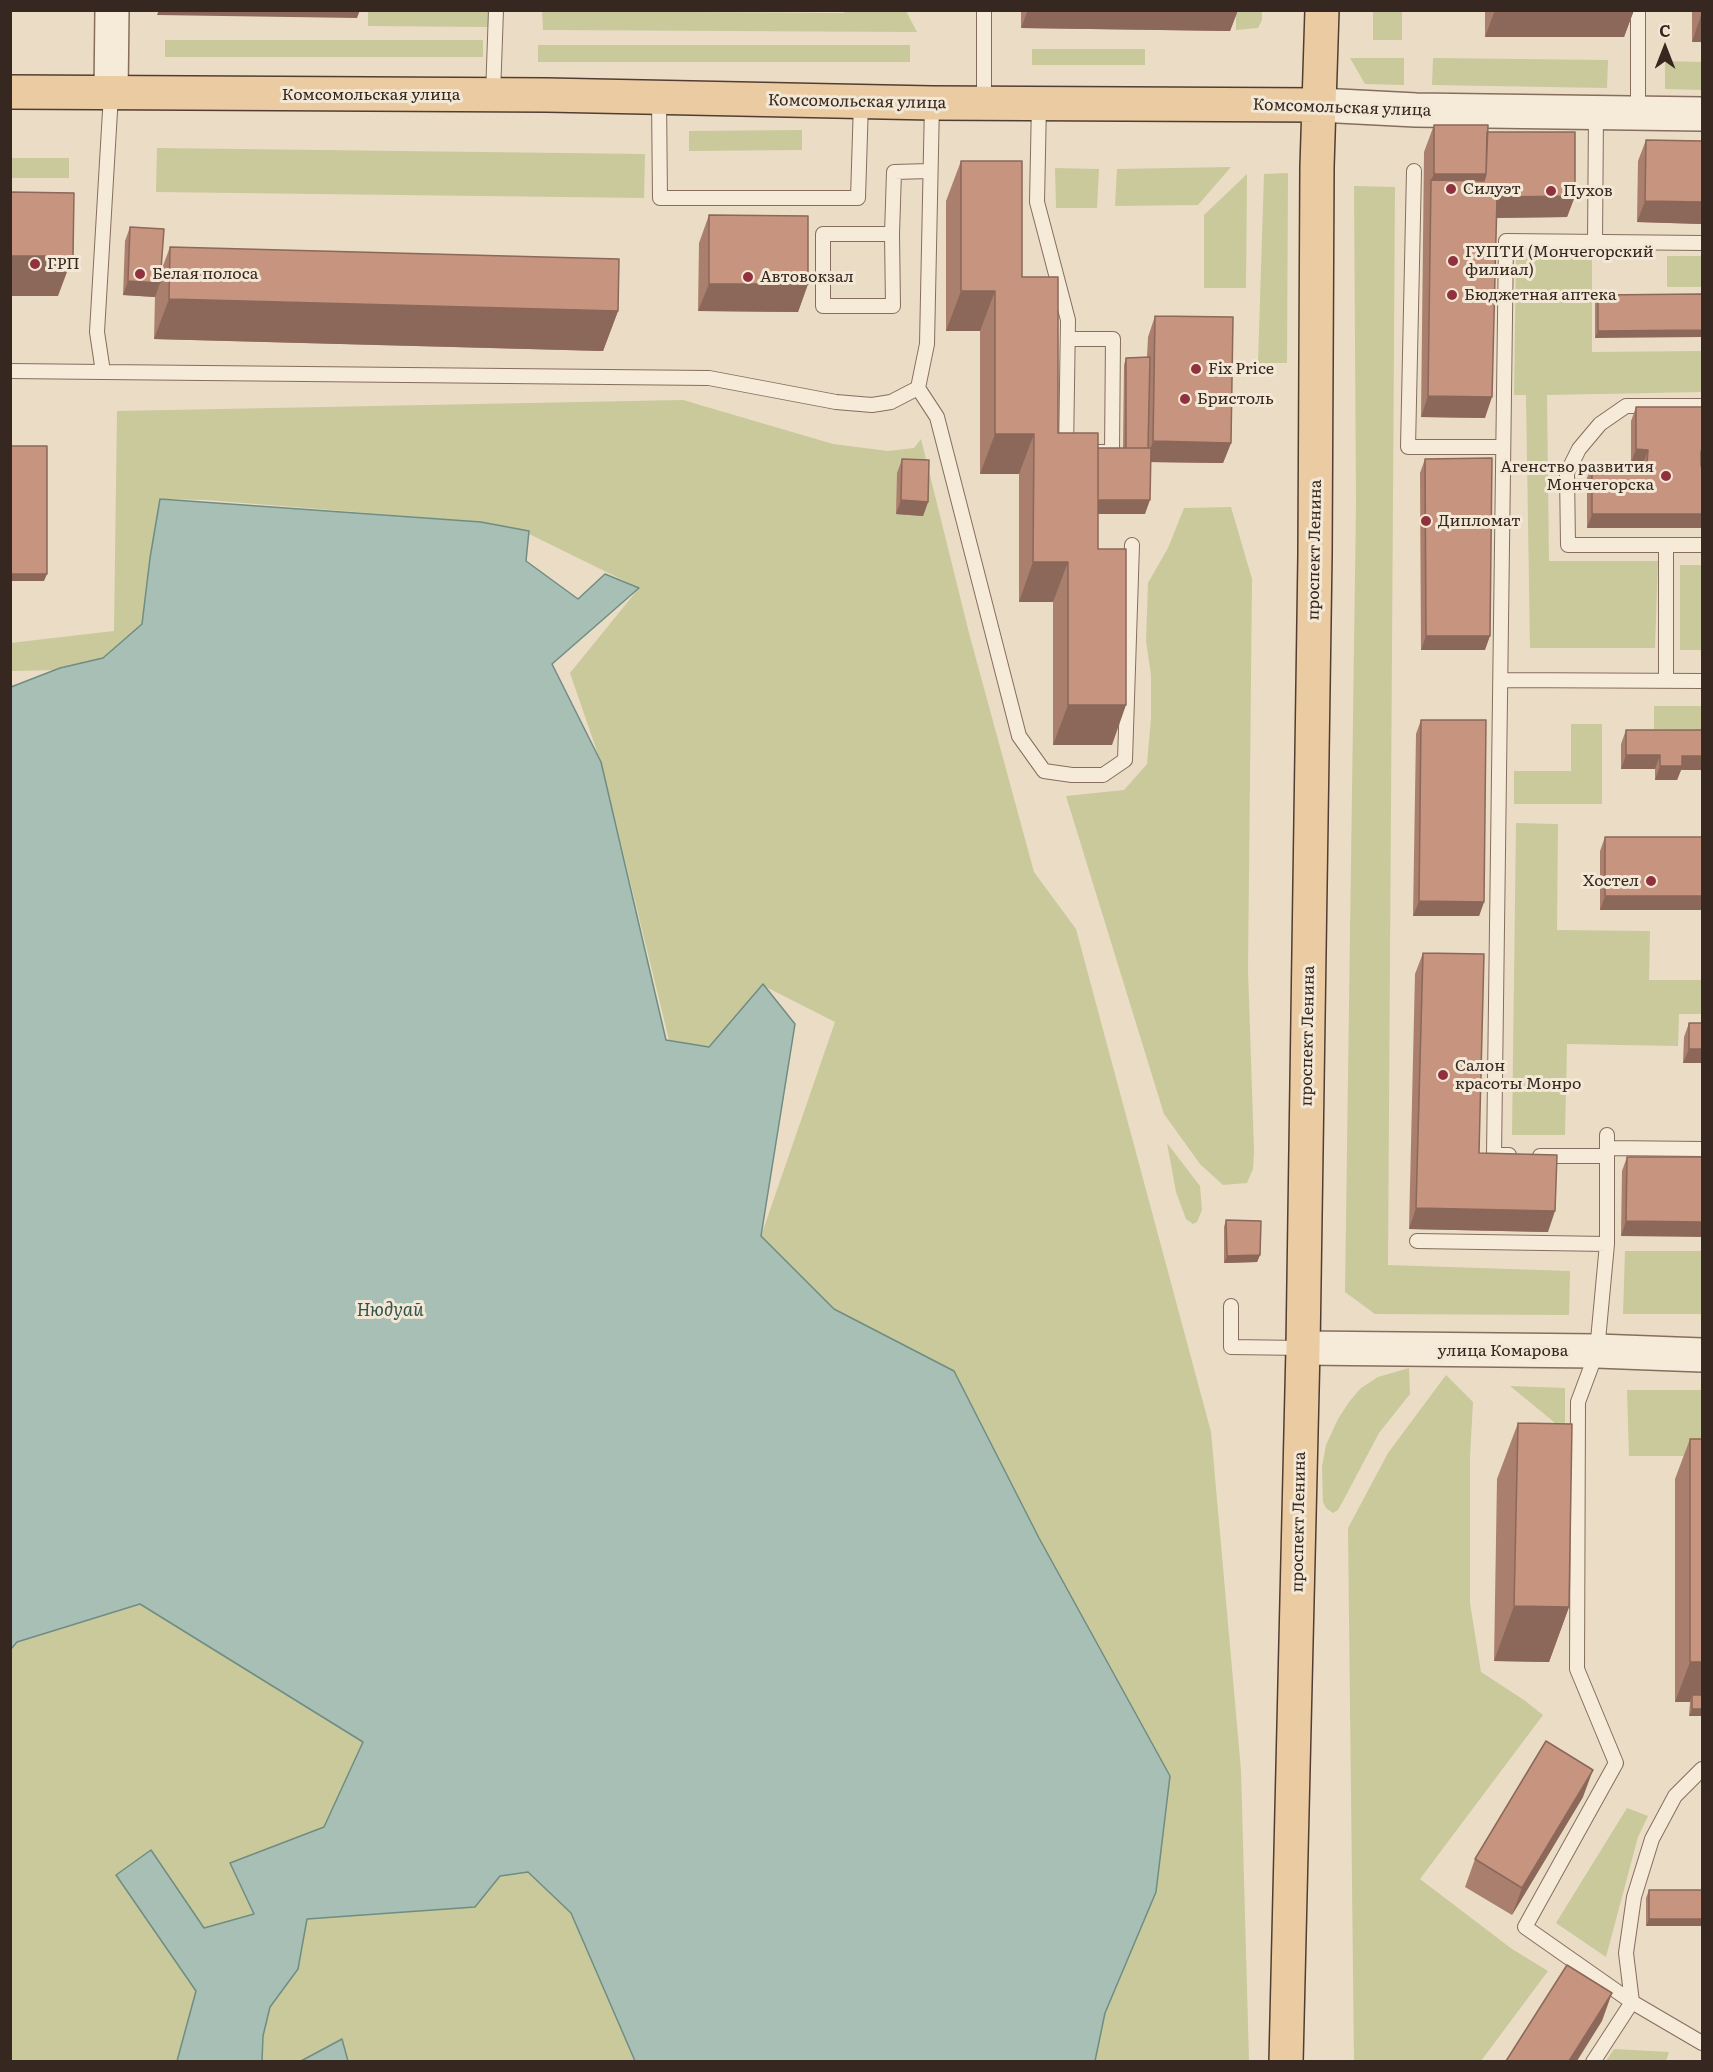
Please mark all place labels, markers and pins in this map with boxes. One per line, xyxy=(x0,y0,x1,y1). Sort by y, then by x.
place label: Силуэт xyxy=(1463,179,1521,199)
place label: Пухов xyxy=(1563,181,1613,201)
marker: Силуэт xyxy=(1444,182,1458,196)
marker: Пухов xyxy=(1544,184,1558,198)
place label: ГУПТИ (Мончегорский филиал) xyxy=(1465,242,1654,280)
place label: ГРП xyxy=(47,254,80,274)
marker: ГУПТИ (Мончегорский филиал) xyxy=(1446,254,1460,268)
marker: ГРП xyxy=(28,257,42,271)
place label: Белая полоса xyxy=(152,264,258,284)
marker: Белая полоса xyxy=(133,267,147,281)
place label: Автовокзал xyxy=(760,267,854,287)
marker: Автовокзал xyxy=(741,270,755,284)
place label: Бюджетная аптека xyxy=(1464,285,1617,305)
marker: Бюджетная аптека xyxy=(1445,288,1459,302)
place label: Fix Price xyxy=(1208,359,1274,379)
marker: Fix Price xyxy=(1189,362,1203,376)
place label: Бристоль xyxy=(1197,389,1274,409)
marker: Бристоль xyxy=(1178,392,1192,406)
place label: Агенство развития Мончегорска xyxy=(1500,457,1654,495)
marker: Агенство развития Мончегорска xyxy=(1659,469,1673,483)
place label: Дипломат xyxy=(1438,511,1521,531)
marker: Дипломат xyxy=(1419,514,1433,528)
place label: Хостел xyxy=(1583,871,1639,891)
marker: Хостел xyxy=(1644,874,1658,888)
place label: Салон красоты Монро xyxy=(1455,1056,1581,1094)
marker: Салон красоты Монро xyxy=(1436,1068,1450,1082)

